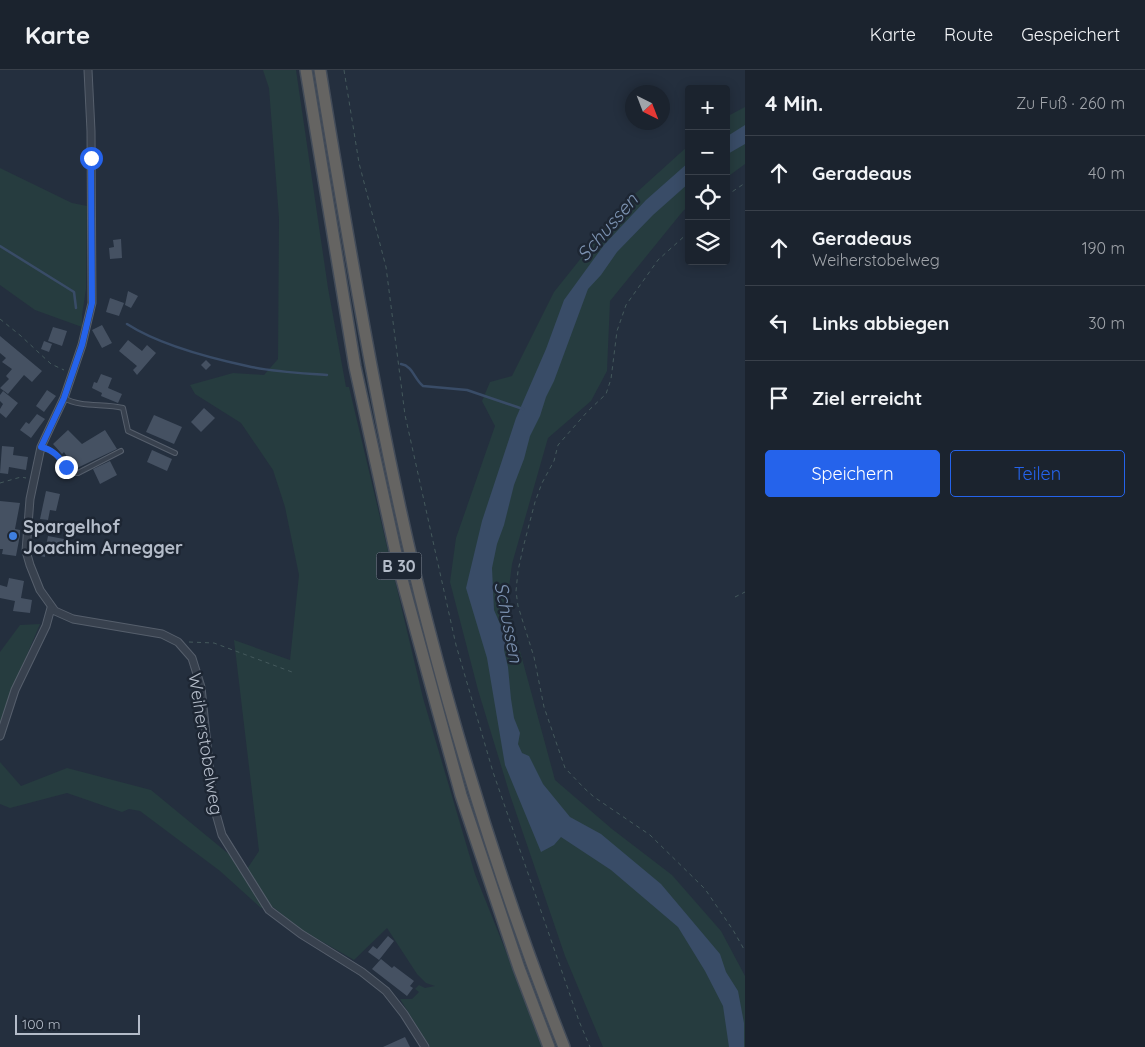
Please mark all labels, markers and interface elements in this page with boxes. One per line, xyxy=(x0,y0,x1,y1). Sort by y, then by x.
text: Karte xyxy=(25,20,90,50)
text: Karte xyxy=(870,23,916,46)
text: Route xyxy=(944,23,993,46)
text: Gespeichert xyxy=(1021,23,1120,46)
north arrow xyxy=(625,85,670,130)
map controls xyxy=(685,85,730,265)
button: + xyxy=(685,85,730,130)
text: 4 Min. xyxy=(765,90,823,116)
text: Zu Fuß · 260 m xyxy=(1016,93,1125,113)
button: − xyxy=(685,130,730,175)
route start xyxy=(80,147,103,170)
icon: ahead xyxy=(765,159,793,187)
text: Geradeaus xyxy=(812,161,912,185)
text: 40 m xyxy=(1088,163,1125,183)
button: locate xyxy=(685,175,730,220)
water label: Schussen xyxy=(571,188,644,266)
button: layers xyxy=(685,220,730,265)
text: Geradeaus xyxy=(812,226,912,250)
icon: ahead xyxy=(765,234,793,262)
text: 190 m xyxy=(1082,238,1125,258)
text: Weiherstobelweg xyxy=(812,250,940,270)
icon: left xyxy=(765,309,793,337)
text: Links abbiegen xyxy=(812,311,949,335)
text: 30 m xyxy=(1088,313,1125,333)
icon: arrive xyxy=(765,384,793,412)
text: Ziel erreicht xyxy=(812,386,922,410)
button: Speichern xyxy=(765,450,940,497)
button: Teilen xyxy=(950,450,1125,497)
route end xyxy=(55,456,78,479)
place label: Spargelhof Joachim Arnegger xyxy=(23,515,183,559)
marker: Spargelhof Joachim Arnegger xyxy=(7,530,19,542)
road number: B 30 xyxy=(376,552,422,580)
water label: Schussen xyxy=(489,580,529,665)
street label: Weiherstobelweg xyxy=(183,671,229,817)
scale bar xyxy=(15,1012,140,1035)
text: 100 m xyxy=(22,1015,60,1033)

